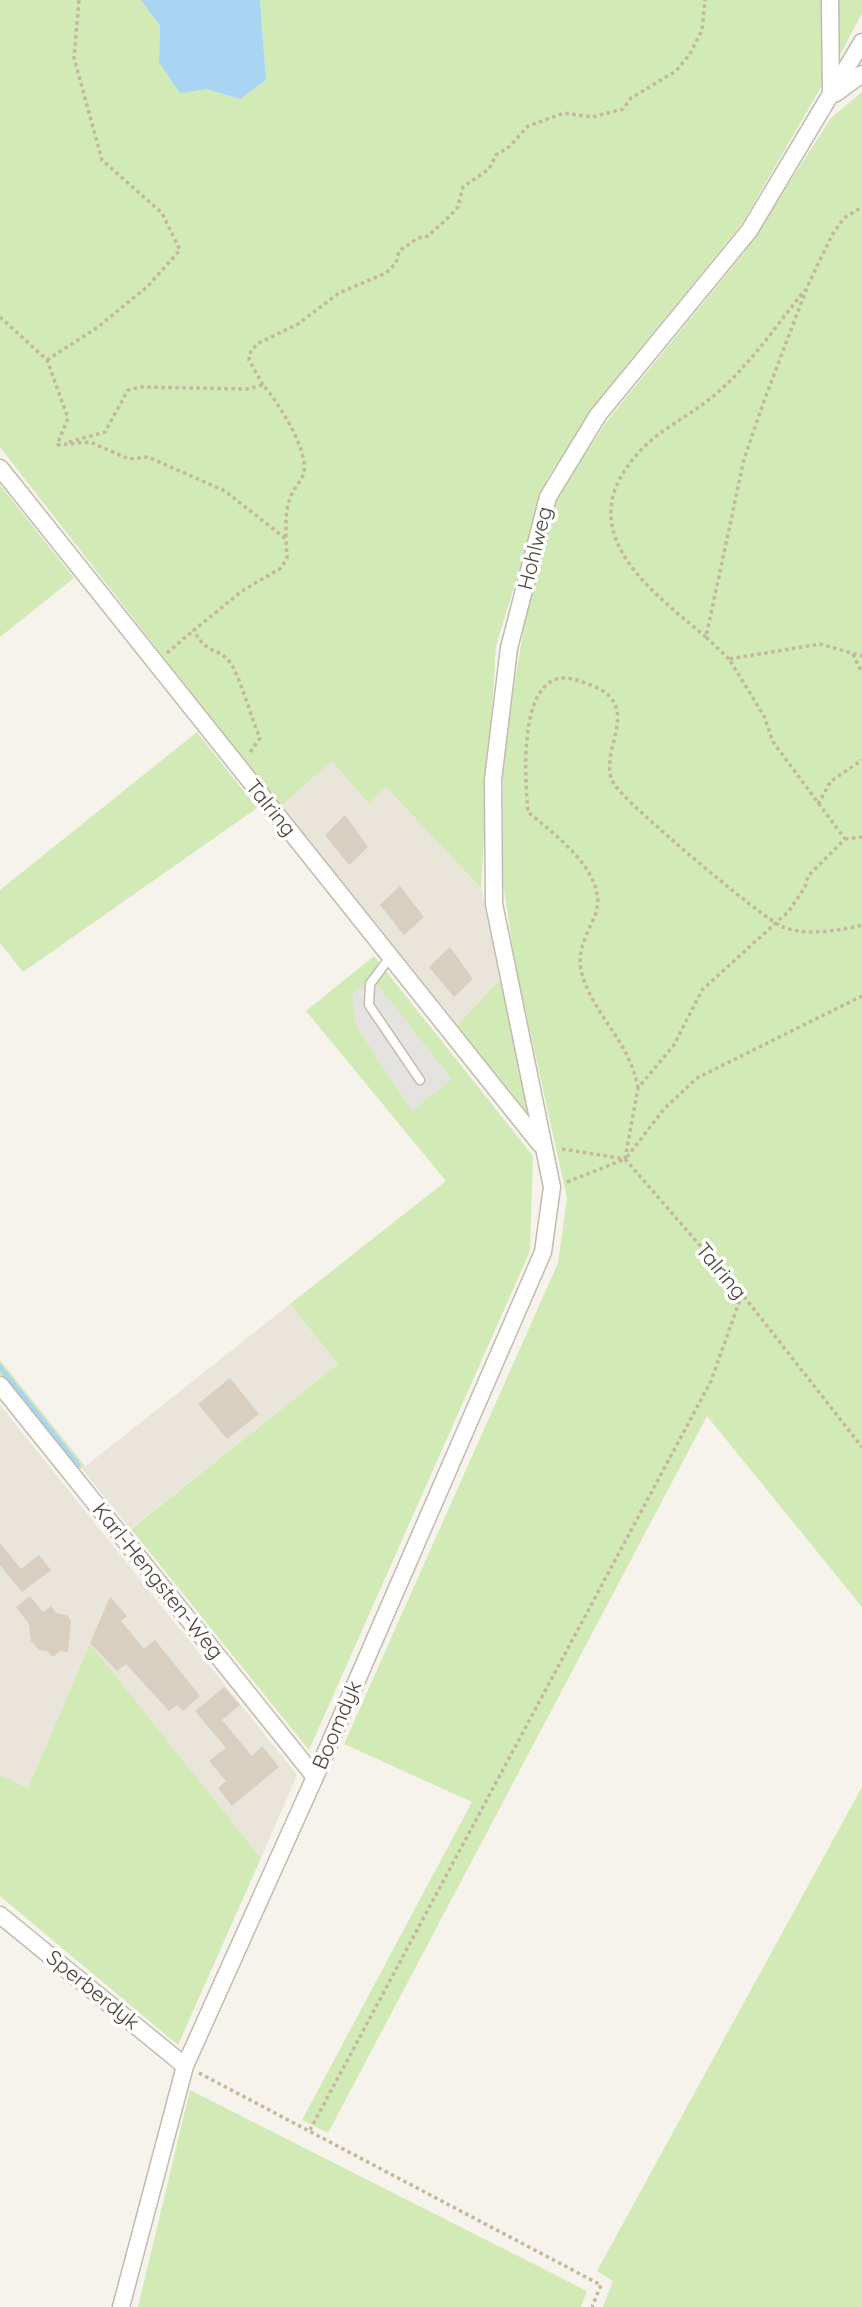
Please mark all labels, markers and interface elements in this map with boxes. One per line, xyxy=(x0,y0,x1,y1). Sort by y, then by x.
street label: Hohlweg xyxy=(511,503,557,592)
street label: Talring xyxy=(241,774,303,841)
street label: Talring xyxy=(691,1237,753,1304)
street label: Karl-Hengsten-Weg xyxy=(88,1497,230,1664)
street label: Boomdyk xyxy=(306,1676,366,1773)
street label: Sperberdyk xyxy=(42,1944,146,2035)

